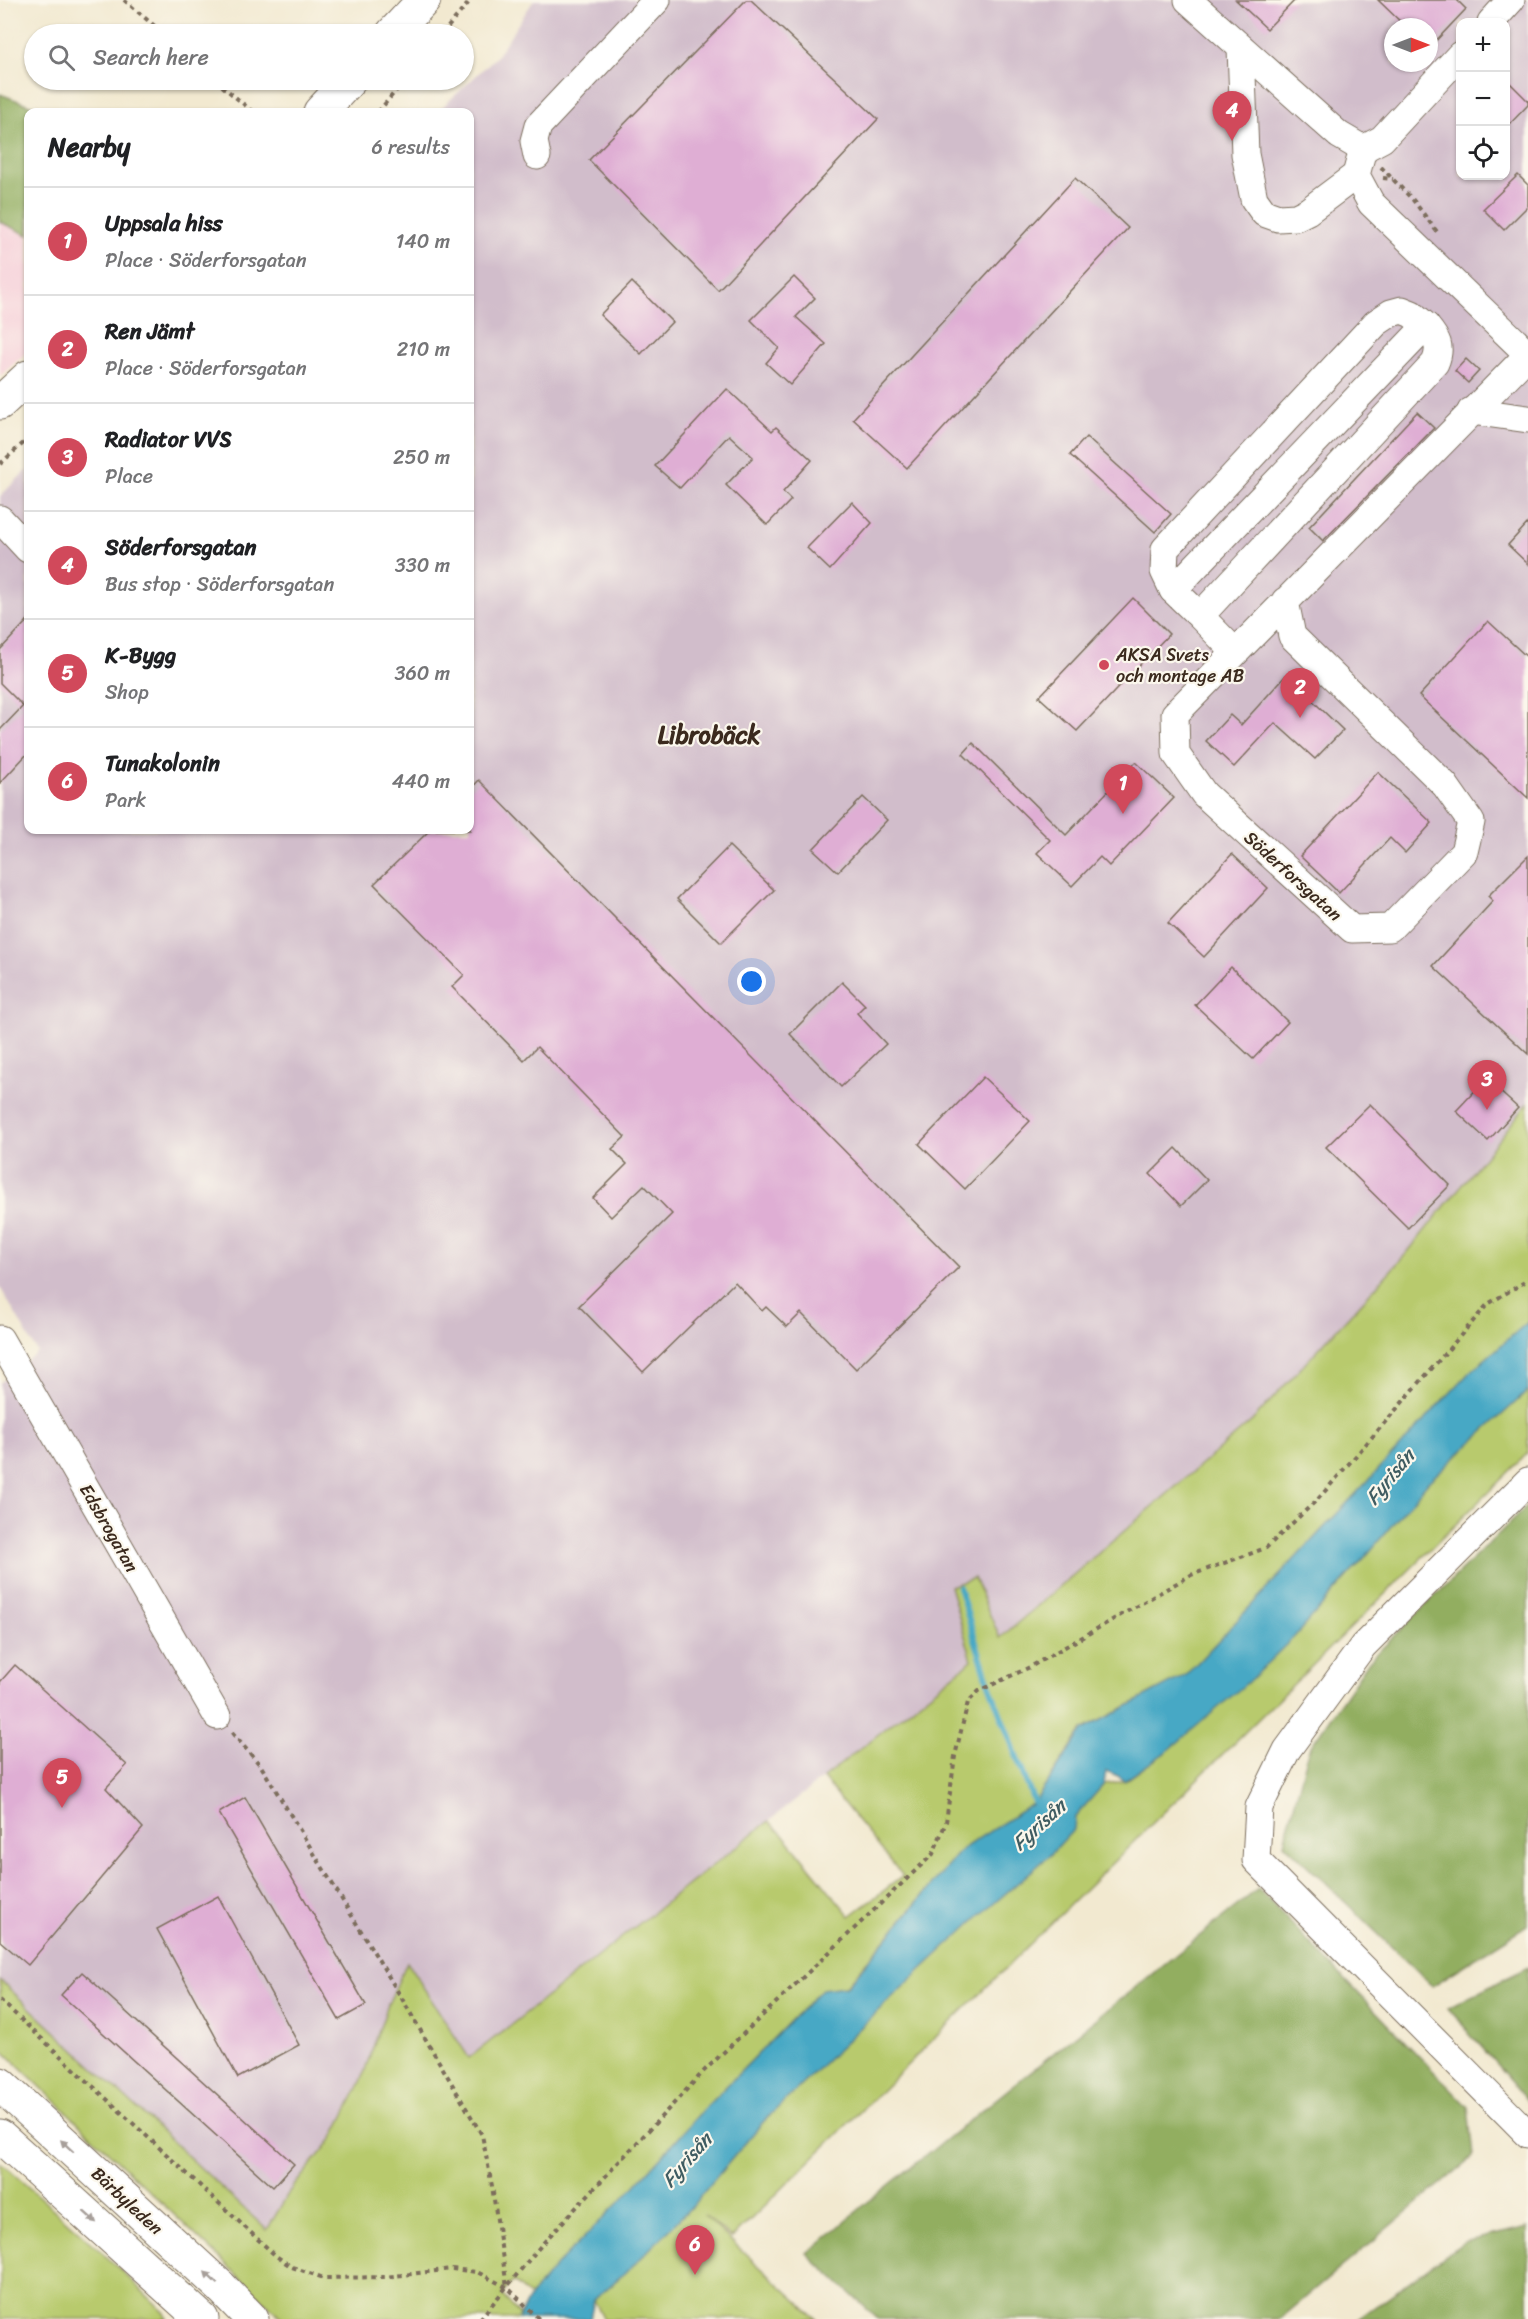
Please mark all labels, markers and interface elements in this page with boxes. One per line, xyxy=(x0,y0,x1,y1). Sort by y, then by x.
north arrow xyxy=(1384,18,1438,72)
map controls xyxy=(1456,18,1510,180)
button: + xyxy=(1456,18,1510,72)
search box xyxy=(24,24,474,90)
text: Search here xyxy=(93,38,209,77)
icon: search xyxy=(45,41,78,74)
button: − xyxy=(1456,72,1510,126)
pin: 4 xyxy=(1212,92,1252,141)
text: Nearby xyxy=(48,124,130,170)
button: locate xyxy=(1456,126,1510,180)
text: 6 results xyxy=(371,130,450,165)
text: Uppsala hiss xyxy=(105,204,223,243)
text: 1 xyxy=(63,224,72,259)
text: 140 m xyxy=(396,224,450,259)
text: Place · Söderforsgatan xyxy=(105,243,307,278)
text: Ren Jämt xyxy=(105,312,194,351)
text: 2 xyxy=(62,332,73,367)
text: 210 m xyxy=(397,332,450,367)
text: Place · Söderforsgatan xyxy=(105,351,307,386)
text: Radiator VVS xyxy=(105,420,232,459)
text: 3 xyxy=(62,440,73,475)
text: 250 m xyxy=(393,440,450,475)
text: Place xyxy=(105,459,153,494)
text: Söderforsgatan xyxy=(105,528,256,567)
text: 4 xyxy=(61,548,74,583)
text: 330 m xyxy=(395,548,450,583)
text: Bus stop · Söderforsgatan xyxy=(105,567,334,602)
text: K-Bygg xyxy=(105,636,176,675)
place label: AKSA Svets och montage AB xyxy=(1115,639,1244,692)
text: 5 xyxy=(61,656,74,691)
text: 360 m xyxy=(394,656,450,691)
marker: AKSA Svets och montage AB xyxy=(1097,658,1111,672)
pin: 2 xyxy=(1280,668,1320,718)
text: Shop xyxy=(105,675,149,710)
district label: Librobäck xyxy=(658,714,761,756)
text: Tunakolonin xyxy=(105,744,220,783)
text: 6 xyxy=(62,764,73,799)
text: 440 m xyxy=(392,764,450,799)
pin: 1 xyxy=(1104,764,1142,814)
text: Park xyxy=(105,783,146,818)
street label: Söderforsgatan xyxy=(1236,823,1350,930)
your location xyxy=(737,967,766,996)
pin: 3 xyxy=(1468,1060,1506,1110)
water label: Fyrisån xyxy=(1356,1439,1425,1513)
street label: Edsbrogatan xyxy=(71,1478,148,1579)
pin: 5 xyxy=(42,1758,82,1808)
water label: Fyrisån xyxy=(1004,1789,1076,1860)
water label: Fyrisån xyxy=(653,2123,723,2196)
one-way arrow xyxy=(60,2140,75,2153)
street label: Bärbyleden xyxy=(83,2159,171,2243)
one-way arrow xyxy=(82,2210,97,2223)
pin: 6 xyxy=(676,2226,714,2275)
one-way arrow xyxy=(203,2271,218,2285)

